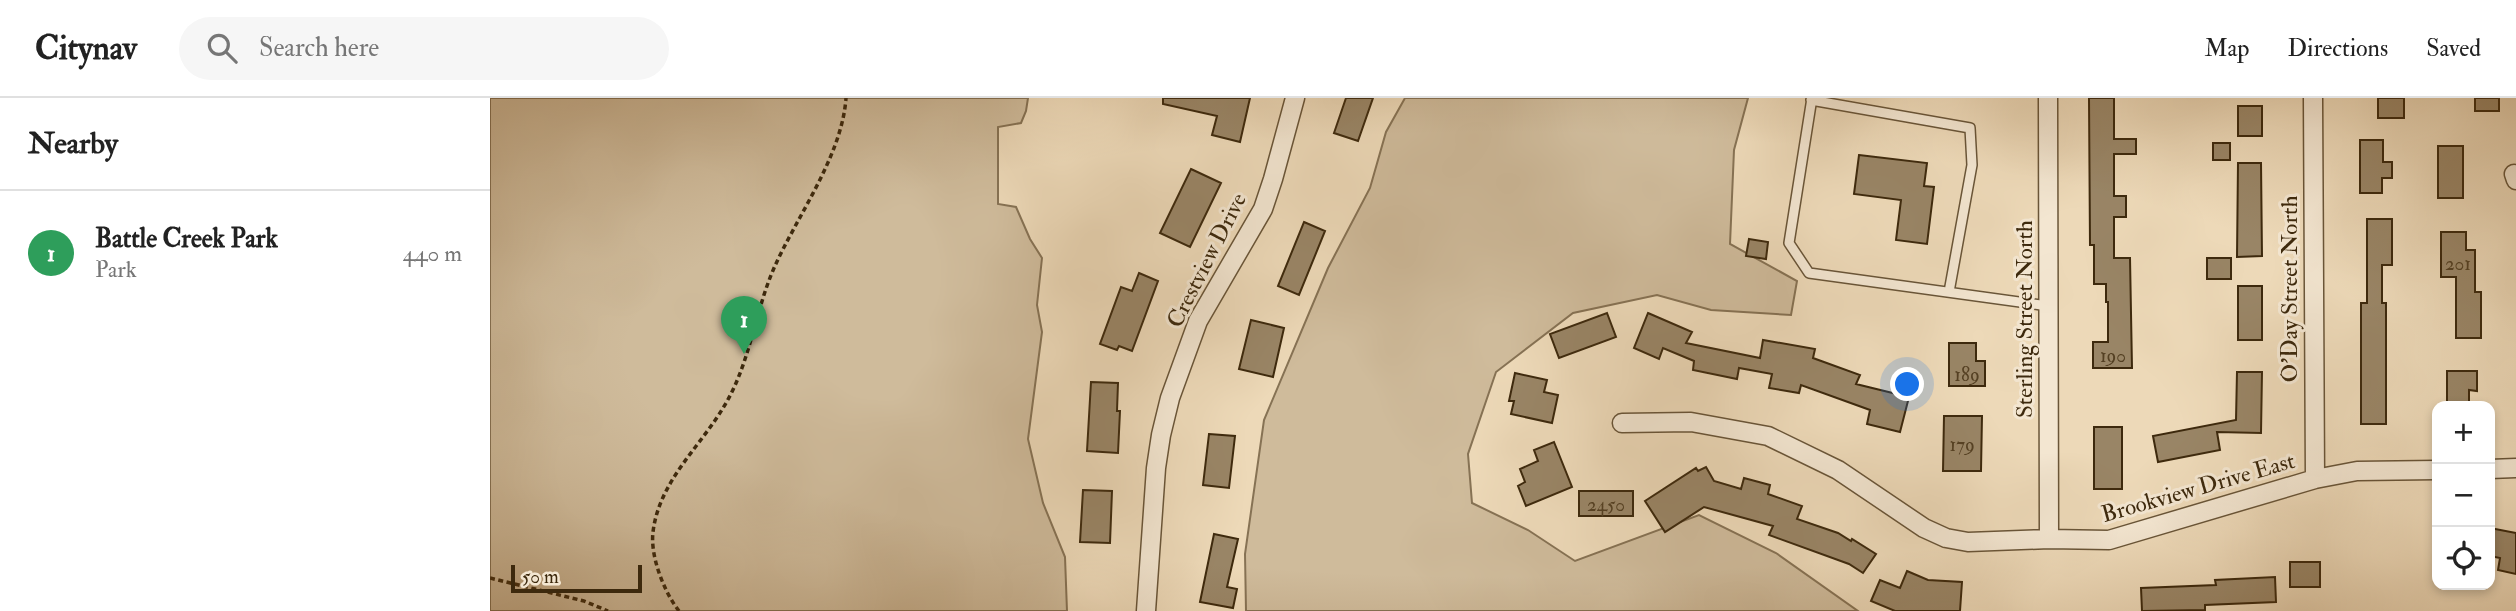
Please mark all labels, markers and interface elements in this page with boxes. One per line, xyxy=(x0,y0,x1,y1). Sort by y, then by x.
search box xyxy=(179,17,669,80)
text: Citynav xyxy=(35,28,137,69)
icon: search xyxy=(203,29,241,67)
text: Search here xyxy=(259,32,379,64)
text: Map xyxy=(2204,33,2249,64)
text: Directions xyxy=(2287,33,2388,64)
text: Saved xyxy=(2426,33,2481,64)
text: Nearby xyxy=(28,125,118,162)
street label: Crestview Drive xyxy=(1160,188,1253,332)
street label: O'Day Street North xyxy=(2275,196,2304,382)
street label: Sterling Street North xyxy=(2010,220,2039,418)
text: Battle Creek Park xyxy=(95,223,278,255)
text: 1 xyxy=(47,239,55,268)
text: 440 m xyxy=(403,239,462,268)
house number: 201 xyxy=(2445,252,2471,276)
text: Park xyxy=(95,255,137,284)
pin: 1 xyxy=(721,296,767,354)
house number: 190 xyxy=(2100,344,2126,368)
house number: 189 xyxy=(1954,363,1980,387)
your location xyxy=(1890,367,1924,401)
map controls xyxy=(2432,401,2495,590)
button: + xyxy=(2432,401,2495,464)
house number: 179 xyxy=(1949,433,1975,457)
street label: Brookview Drive East xyxy=(2098,446,2298,529)
button: − xyxy=(2432,464,2495,527)
house number: 2450 xyxy=(1587,493,1625,517)
button: locate xyxy=(2432,527,2495,590)
scale bar xyxy=(511,562,642,594)
text: 50 m xyxy=(522,565,559,589)

